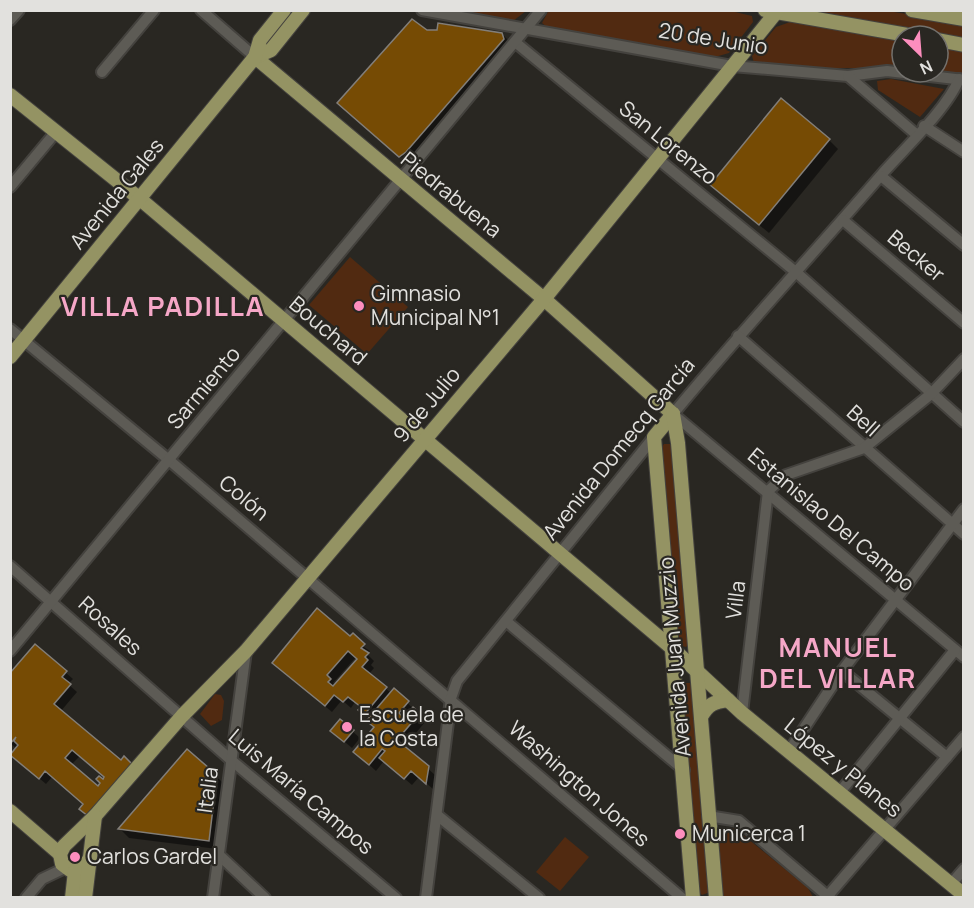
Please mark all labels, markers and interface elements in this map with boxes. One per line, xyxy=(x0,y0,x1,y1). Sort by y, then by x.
street label: 20 de Junio xyxy=(657,16,770,60)
north arrow xyxy=(890,24,950,84)
text: N xyxy=(916,55,936,80)
street label: San Lorenzo xyxy=(614,94,724,191)
street label: Avenida Gales xyxy=(63,132,170,255)
street label: Piedrabuena xyxy=(395,145,508,244)
street label: Becker xyxy=(882,223,952,288)
place label: Gimnasio Municipal N°1 xyxy=(371,279,500,331)
district label: VILLA PADILLA xyxy=(61,287,265,324)
street label: Bouchard xyxy=(284,290,373,371)
marker: Gimnasio Municipal N°1 xyxy=(352,299,366,313)
street label: Sarmiento xyxy=(160,340,246,435)
street label: Avenida Domecq García xyxy=(536,351,700,545)
street label: 9 de Julio xyxy=(386,361,466,448)
street label: Bell xyxy=(841,398,886,442)
street label: Estanislao Del Campo xyxy=(742,441,921,597)
street label: Colón xyxy=(214,468,276,526)
street label: Avenida Juan Muzzio xyxy=(651,556,697,758)
street label: Villa xyxy=(719,579,751,621)
street label: Rosales xyxy=(73,589,148,661)
district label: MANUEL DEL VILLAR xyxy=(759,628,917,696)
place label: Escuela de la Costa xyxy=(359,700,464,752)
street label: López y Planes xyxy=(779,711,908,823)
street label: Washington Jones xyxy=(503,714,656,852)
marker: Escuela de la Costa xyxy=(340,720,354,734)
street label: Luis María Campos xyxy=(223,722,380,860)
street label: Italia xyxy=(190,765,224,815)
place label: Municerca 1 xyxy=(692,819,806,847)
marker: Municerca 1 xyxy=(673,827,687,841)
place label: Carlos Gardel xyxy=(87,842,217,870)
marker: Carlos Gardel xyxy=(68,850,82,864)

